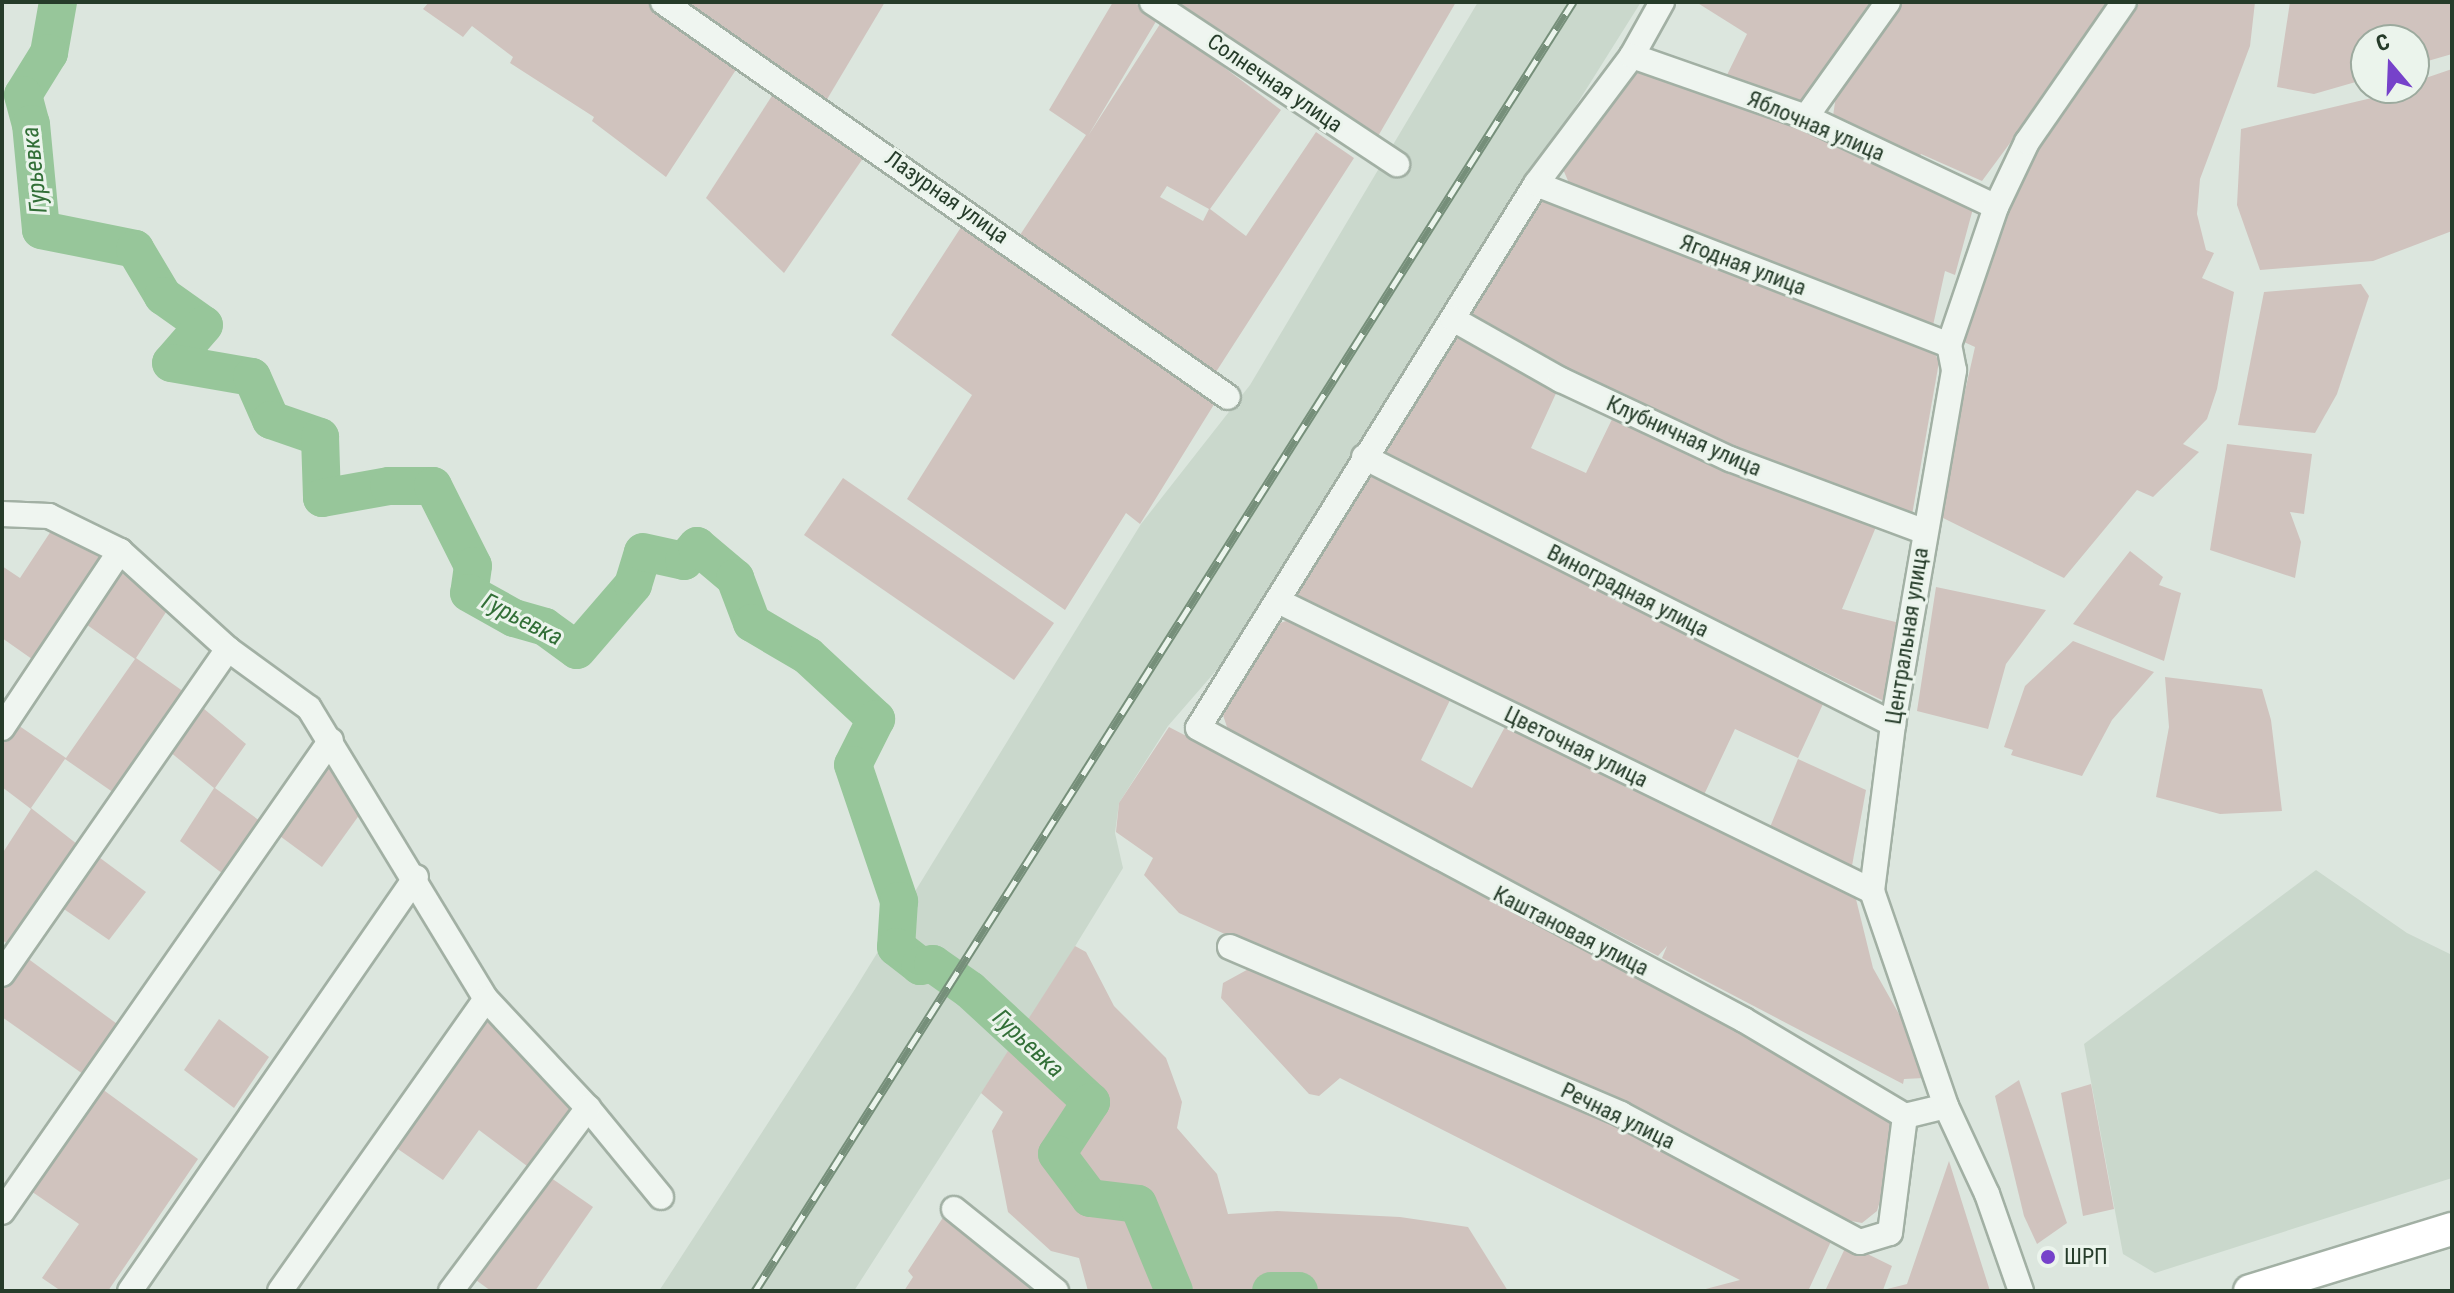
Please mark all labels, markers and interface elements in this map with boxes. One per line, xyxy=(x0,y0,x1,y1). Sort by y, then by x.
north arrow xyxy=(2350,24,2430,104)
street label: Солнечная улица xyxy=(1202,28,1348,138)
text: С xyxy=(2373,29,2393,57)
street label: Яблочная улица xyxy=(1743,85,1889,167)
water label: Гурьевка xyxy=(16,125,54,215)
street label: Лазурная улица xyxy=(880,145,1014,249)
street label: Ягодная улица xyxy=(1676,229,1810,301)
street label: Клубничная улица xyxy=(1602,390,1766,482)
street label: Виноградная улица xyxy=(1543,539,1713,643)
street label: Центральная улица xyxy=(1880,546,1934,726)
water label: Гурьевка xyxy=(477,587,567,653)
street label: Цветочная улица xyxy=(1500,701,1652,793)
street label: Каштановая улица xyxy=(1489,880,1653,982)
water label: Гурьевка xyxy=(986,1004,1070,1084)
street label: Речная улица xyxy=(1557,1077,1679,1155)
place label: ШРП xyxy=(2064,1244,2108,1270)
marker: ШРП xyxy=(2039,1248,2057,1266)

